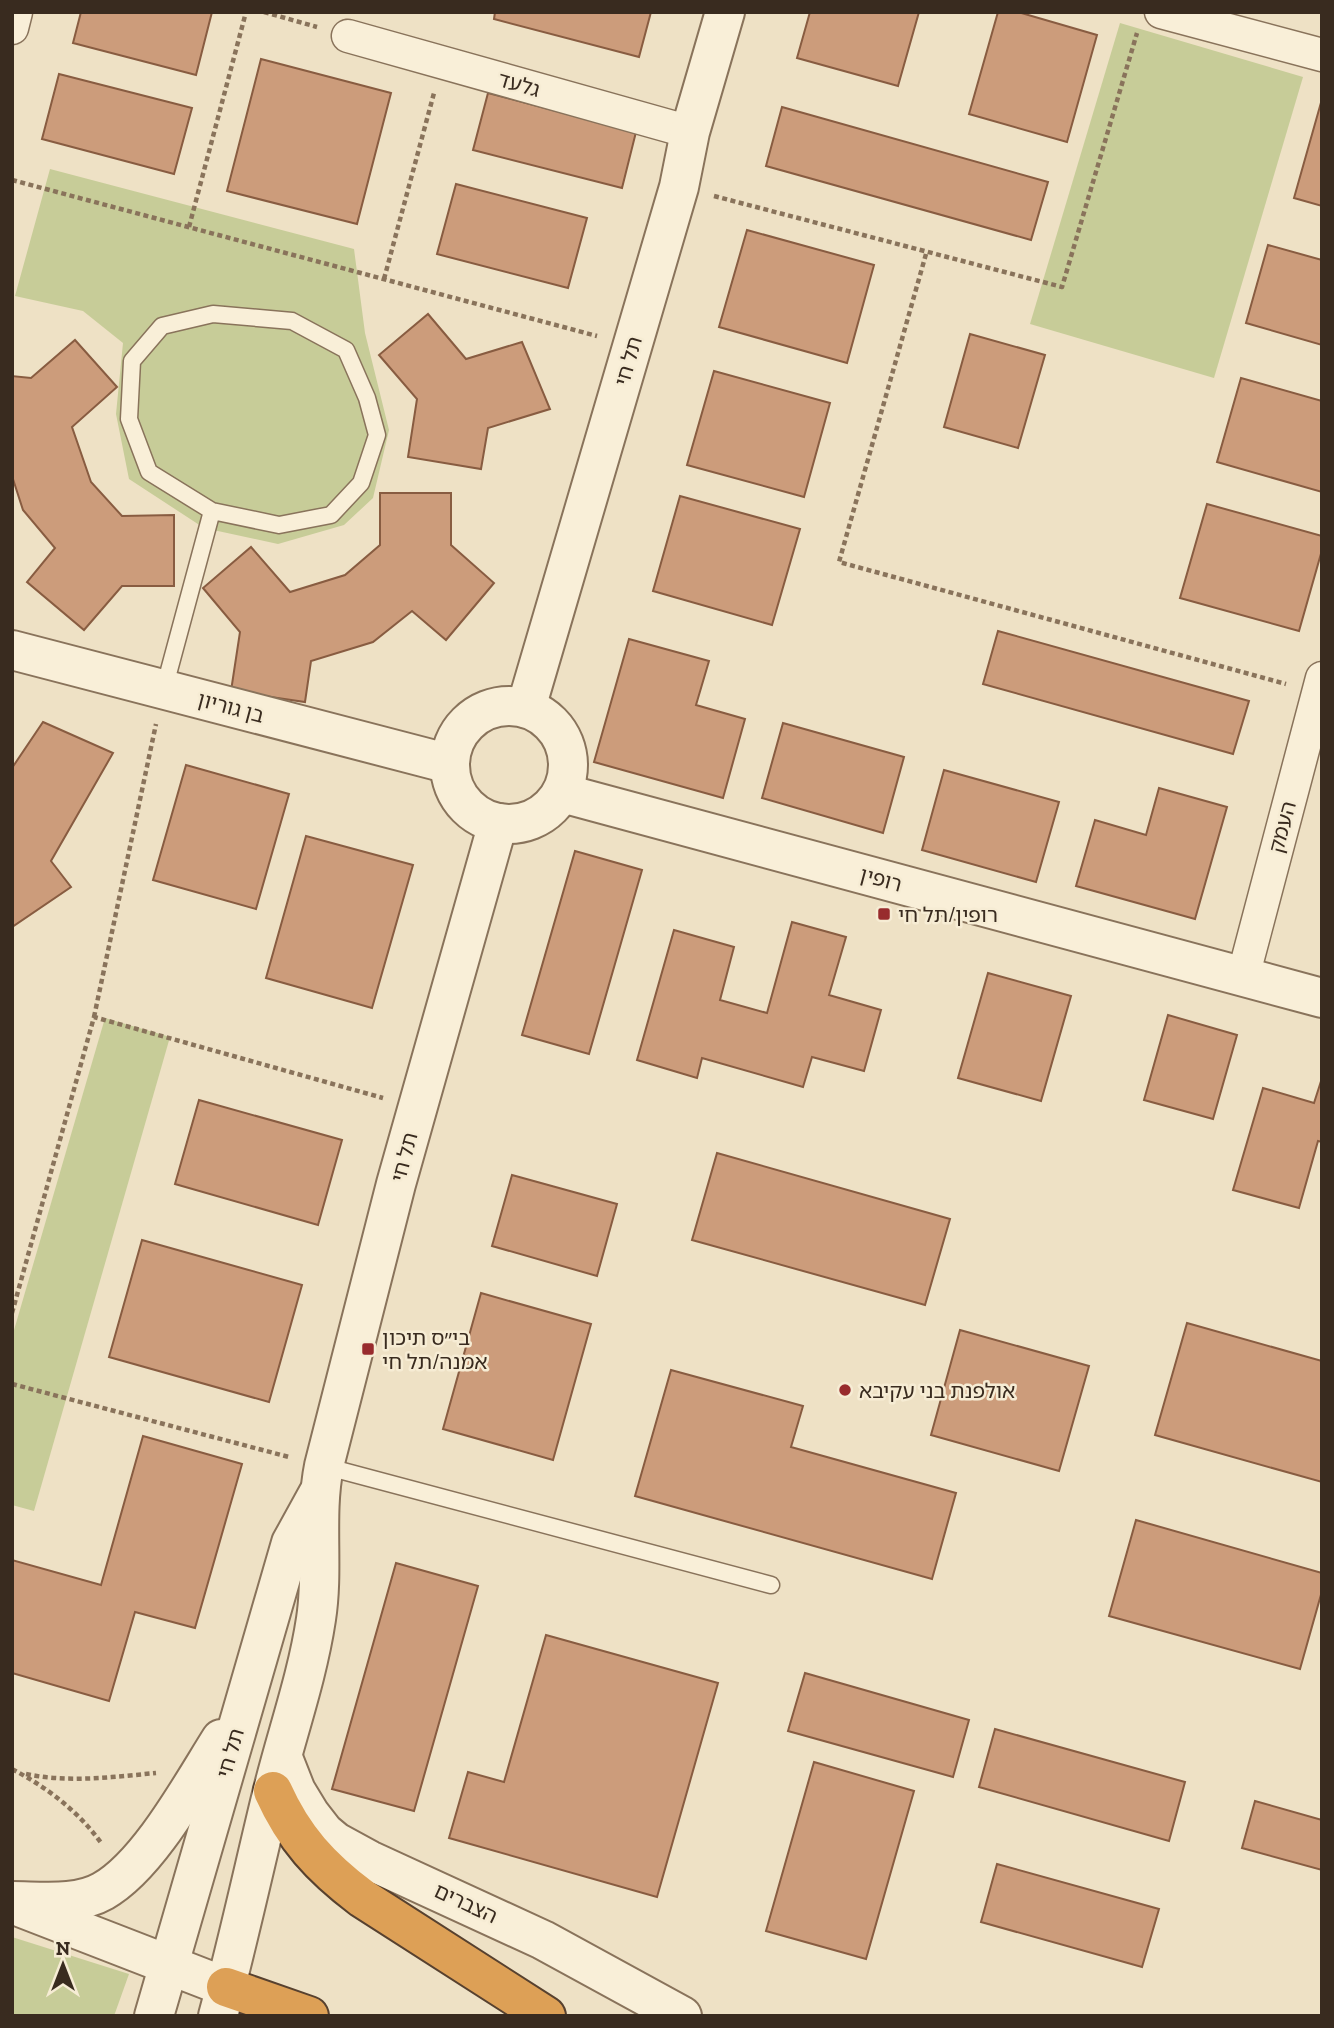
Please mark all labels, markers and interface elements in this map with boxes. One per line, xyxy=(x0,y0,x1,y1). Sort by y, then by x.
street label: גלעד xyxy=(495,66,543,102)
street label: תל חי xyxy=(609,333,647,389)
street label: בן גוריון xyxy=(195,686,267,728)
street label: העמק xyxy=(1263,798,1301,856)
street label: רופין xyxy=(857,861,905,897)
place label: רופין/תל חי xyxy=(898,902,998,927)
marker: רופין/תל חי xyxy=(876,906,892,922)
street label: תל חי xyxy=(385,1130,423,1184)
place label: בי״ס תיכון אמנה/תל חי xyxy=(382,1325,488,1374)
marker: בי״ס תיכון אמנה/תל חי xyxy=(360,1341,376,1357)
place label: אולפנת בני עקיבא xyxy=(859,1378,1015,1403)
marker: אולפנת בני עקיבא xyxy=(837,1382,853,1398)
street label: תל חי xyxy=(211,1725,249,1781)
street label: הצברים xyxy=(430,1878,502,1928)
north arrow xyxy=(28,1930,98,2000)
text: N xyxy=(56,1937,70,1960)

